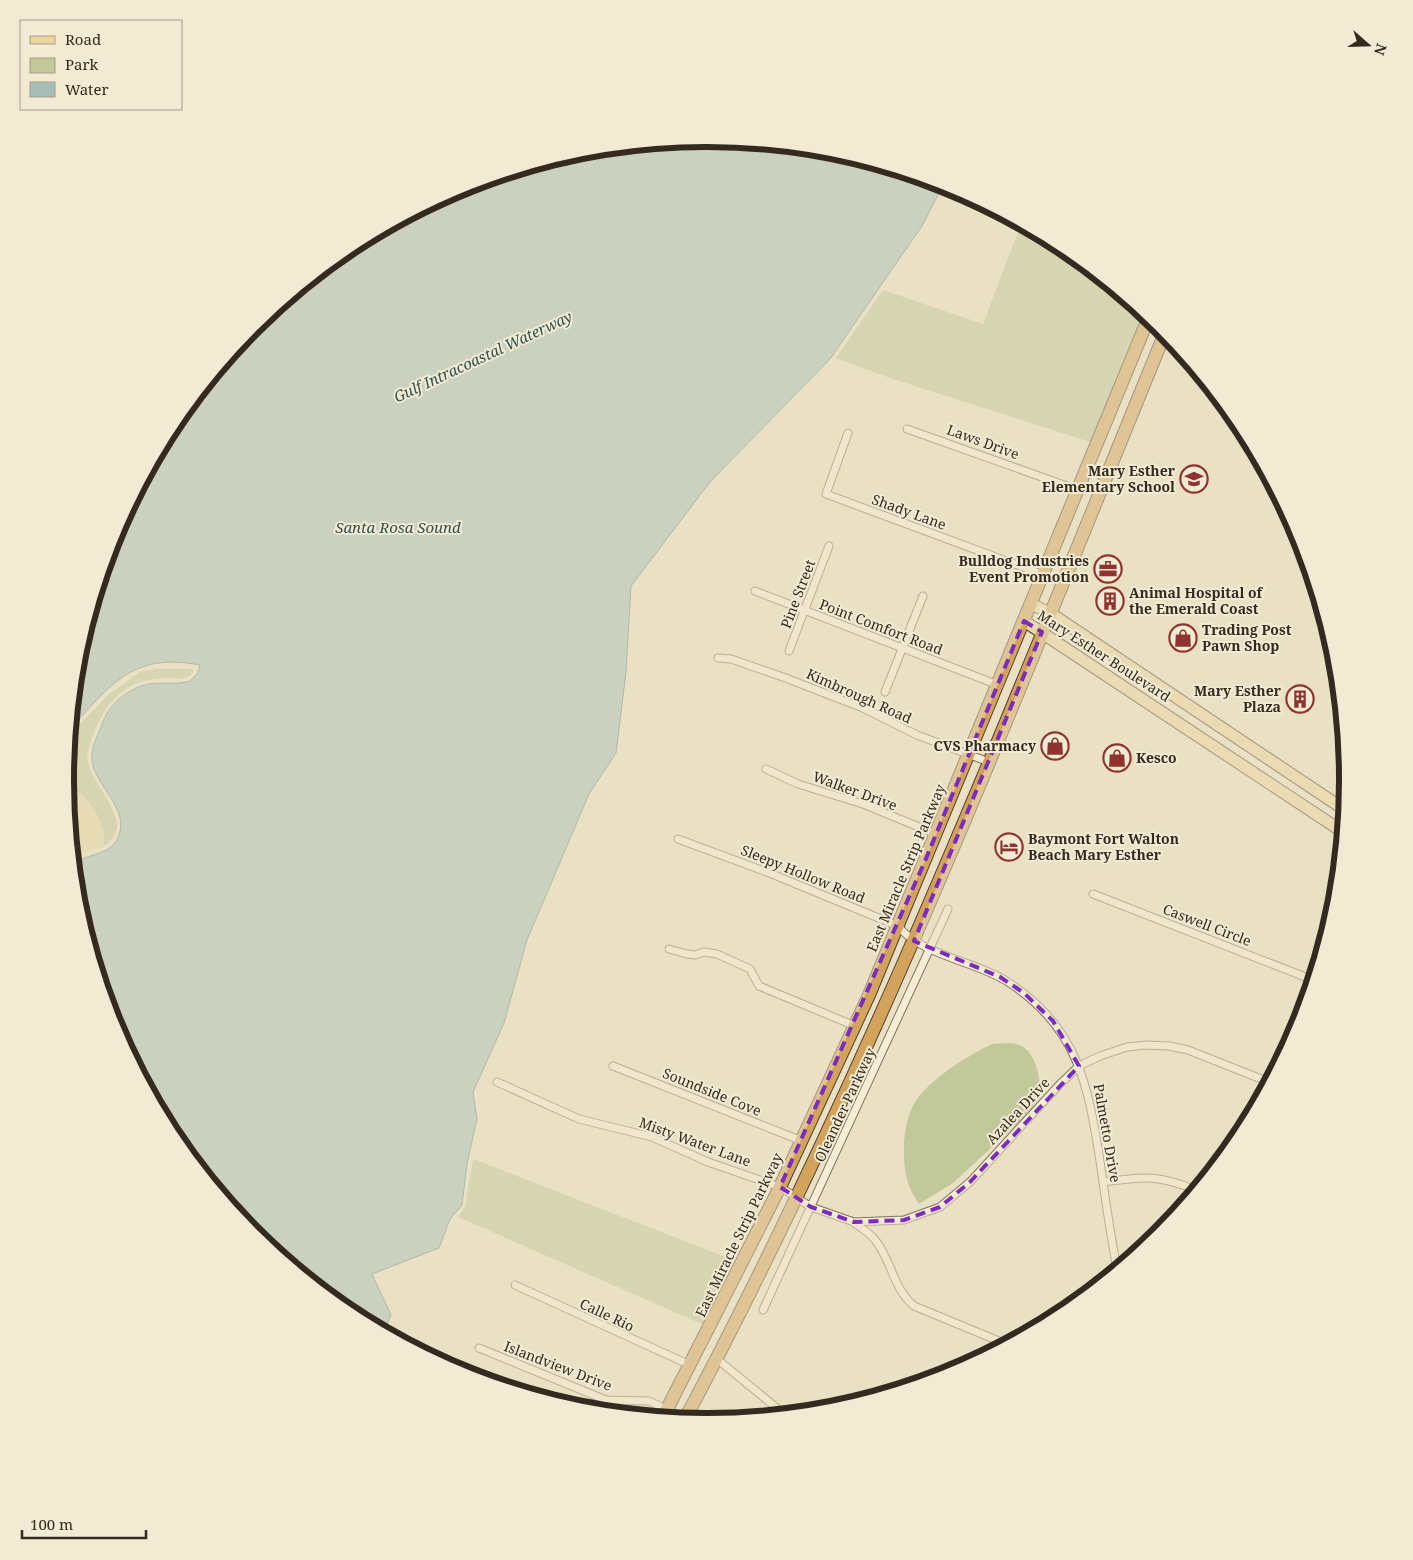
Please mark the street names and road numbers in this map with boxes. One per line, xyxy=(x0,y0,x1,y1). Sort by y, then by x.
street label: Laws Drive xyxy=(944,420,1022,463)
street label: Shady Lane xyxy=(869,489,949,534)
street label: Pine Street xyxy=(776,557,819,631)
street label: Point Comfort Road xyxy=(817,594,946,659)
street label: Mary Esther Boulevard xyxy=(1034,605,1175,706)
street label: Kimbrough Road xyxy=(804,664,915,727)
street label: Walker Drive xyxy=(810,766,900,815)
street label: East Miracle Strip Parkway xyxy=(862,781,950,954)
street label: Sleepy Hollow Road xyxy=(738,840,868,907)
street label: Caswell Circle xyxy=(1160,899,1254,950)
street label: Oleander Parkway xyxy=(810,1044,879,1165)
street label: Soundside Cove xyxy=(660,1063,764,1120)
street label: Azalea Drive xyxy=(982,1073,1054,1148)
street label: Palmetto Drive xyxy=(1089,1082,1126,1184)
street label: Misty Water Lane xyxy=(637,1112,754,1171)
street label: East Miracle Strip Parkway xyxy=(691,1150,787,1320)
street label: Calle Rio xyxy=(577,1294,638,1335)
street label: Islandview Drive xyxy=(502,1336,615,1395)

